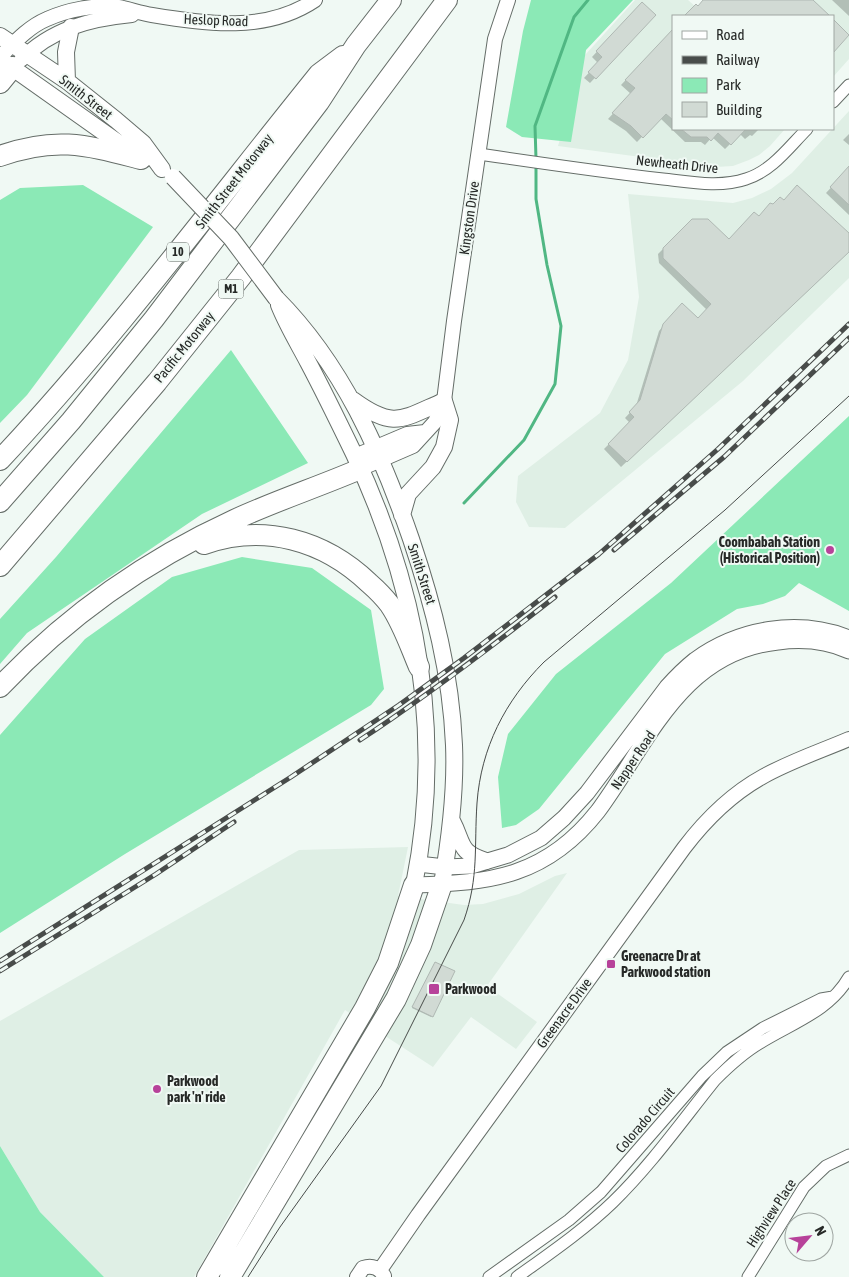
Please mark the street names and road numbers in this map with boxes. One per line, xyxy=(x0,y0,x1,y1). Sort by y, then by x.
street label: Heslop Road xyxy=(183,11,249,29)
street label: Smith Street xyxy=(56,71,116,123)
street label: Smith Street Motorway xyxy=(192,130,276,231)
street label: Newheath Drive xyxy=(635,152,719,176)
street label: Kingston Drive xyxy=(456,180,482,256)
road number: 10 xyxy=(167,242,189,262)
road number: M1 xyxy=(218,280,244,298)
street label: Pacific Motorway xyxy=(150,308,218,386)
street label: Smith Street xyxy=(405,542,439,606)
street label: Napper Road xyxy=(608,728,658,792)
street label: Greenacre Drive xyxy=(533,975,595,1051)
street label: Colorado Circuit xyxy=(612,1084,678,1156)
street label: Highview Place xyxy=(743,1176,799,1250)

